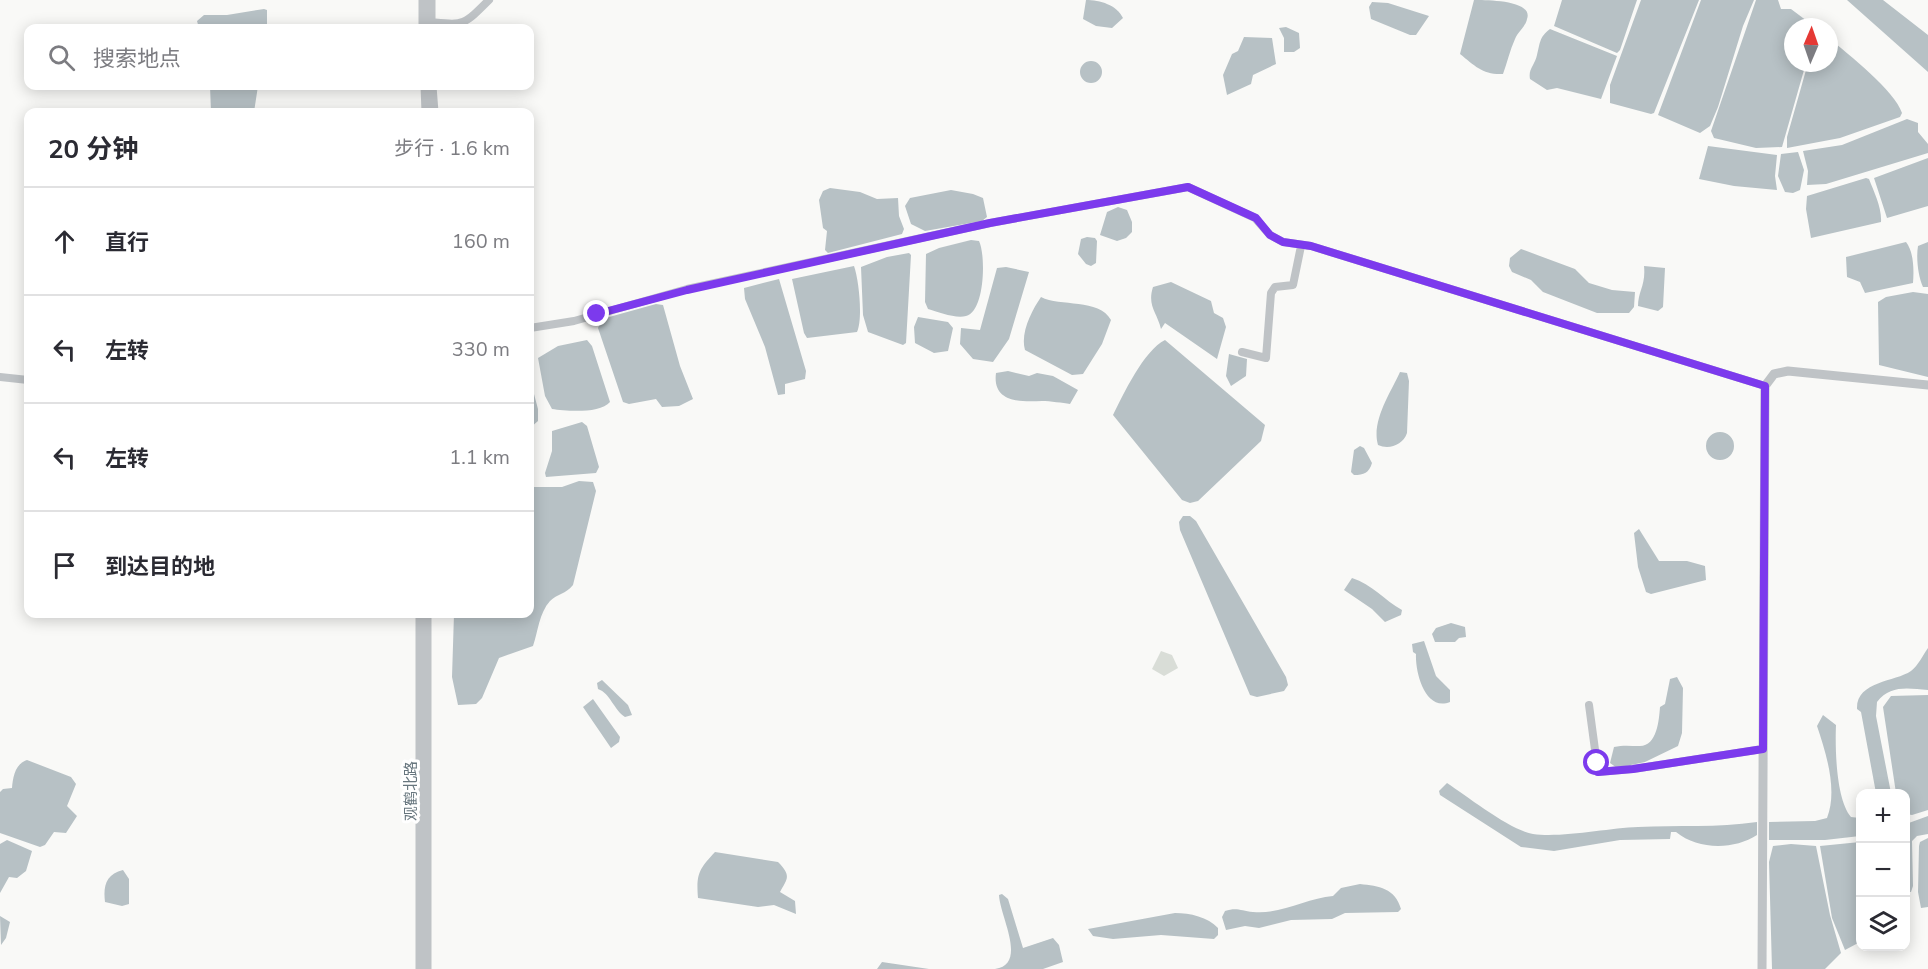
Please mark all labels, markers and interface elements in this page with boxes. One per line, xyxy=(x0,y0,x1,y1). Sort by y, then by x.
north arrow xyxy=(1784,18,1838,72)
search box xyxy=(24,24,534,90)
icon: search xyxy=(45,41,78,74)
text: 搜索地点 xyxy=(93,44,181,74)
text: 20 分钟 xyxy=(48,132,138,167)
text: 步行 · 1.6 km xyxy=(394,135,510,162)
icon: ahead xyxy=(48,225,81,258)
text: 直行 xyxy=(105,228,149,258)
text: 160 m xyxy=(452,228,510,255)
route end xyxy=(583,300,609,326)
icon: left xyxy=(48,333,81,366)
text: 左转 xyxy=(105,336,149,366)
text: 330 m xyxy=(452,336,510,363)
icon: left xyxy=(48,441,81,474)
text: 左转 xyxy=(105,444,149,474)
text: 1.1 km xyxy=(449,444,510,471)
icon: arrive xyxy=(48,549,81,582)
text: 到达目的地 xyxy=(105,552,215,582)
route start xyxy=(1583,749,1609,775)
street label: 观鹤北路 xyxy=(401,761,421,821)
map controls xyxy=(1856,789,1910,951)
button: + xyxy=(1856,789,1910,843)
button: − xyxy=(1856,843,1910,897)
button: layers xyxy=(1856,897,1910,951)

